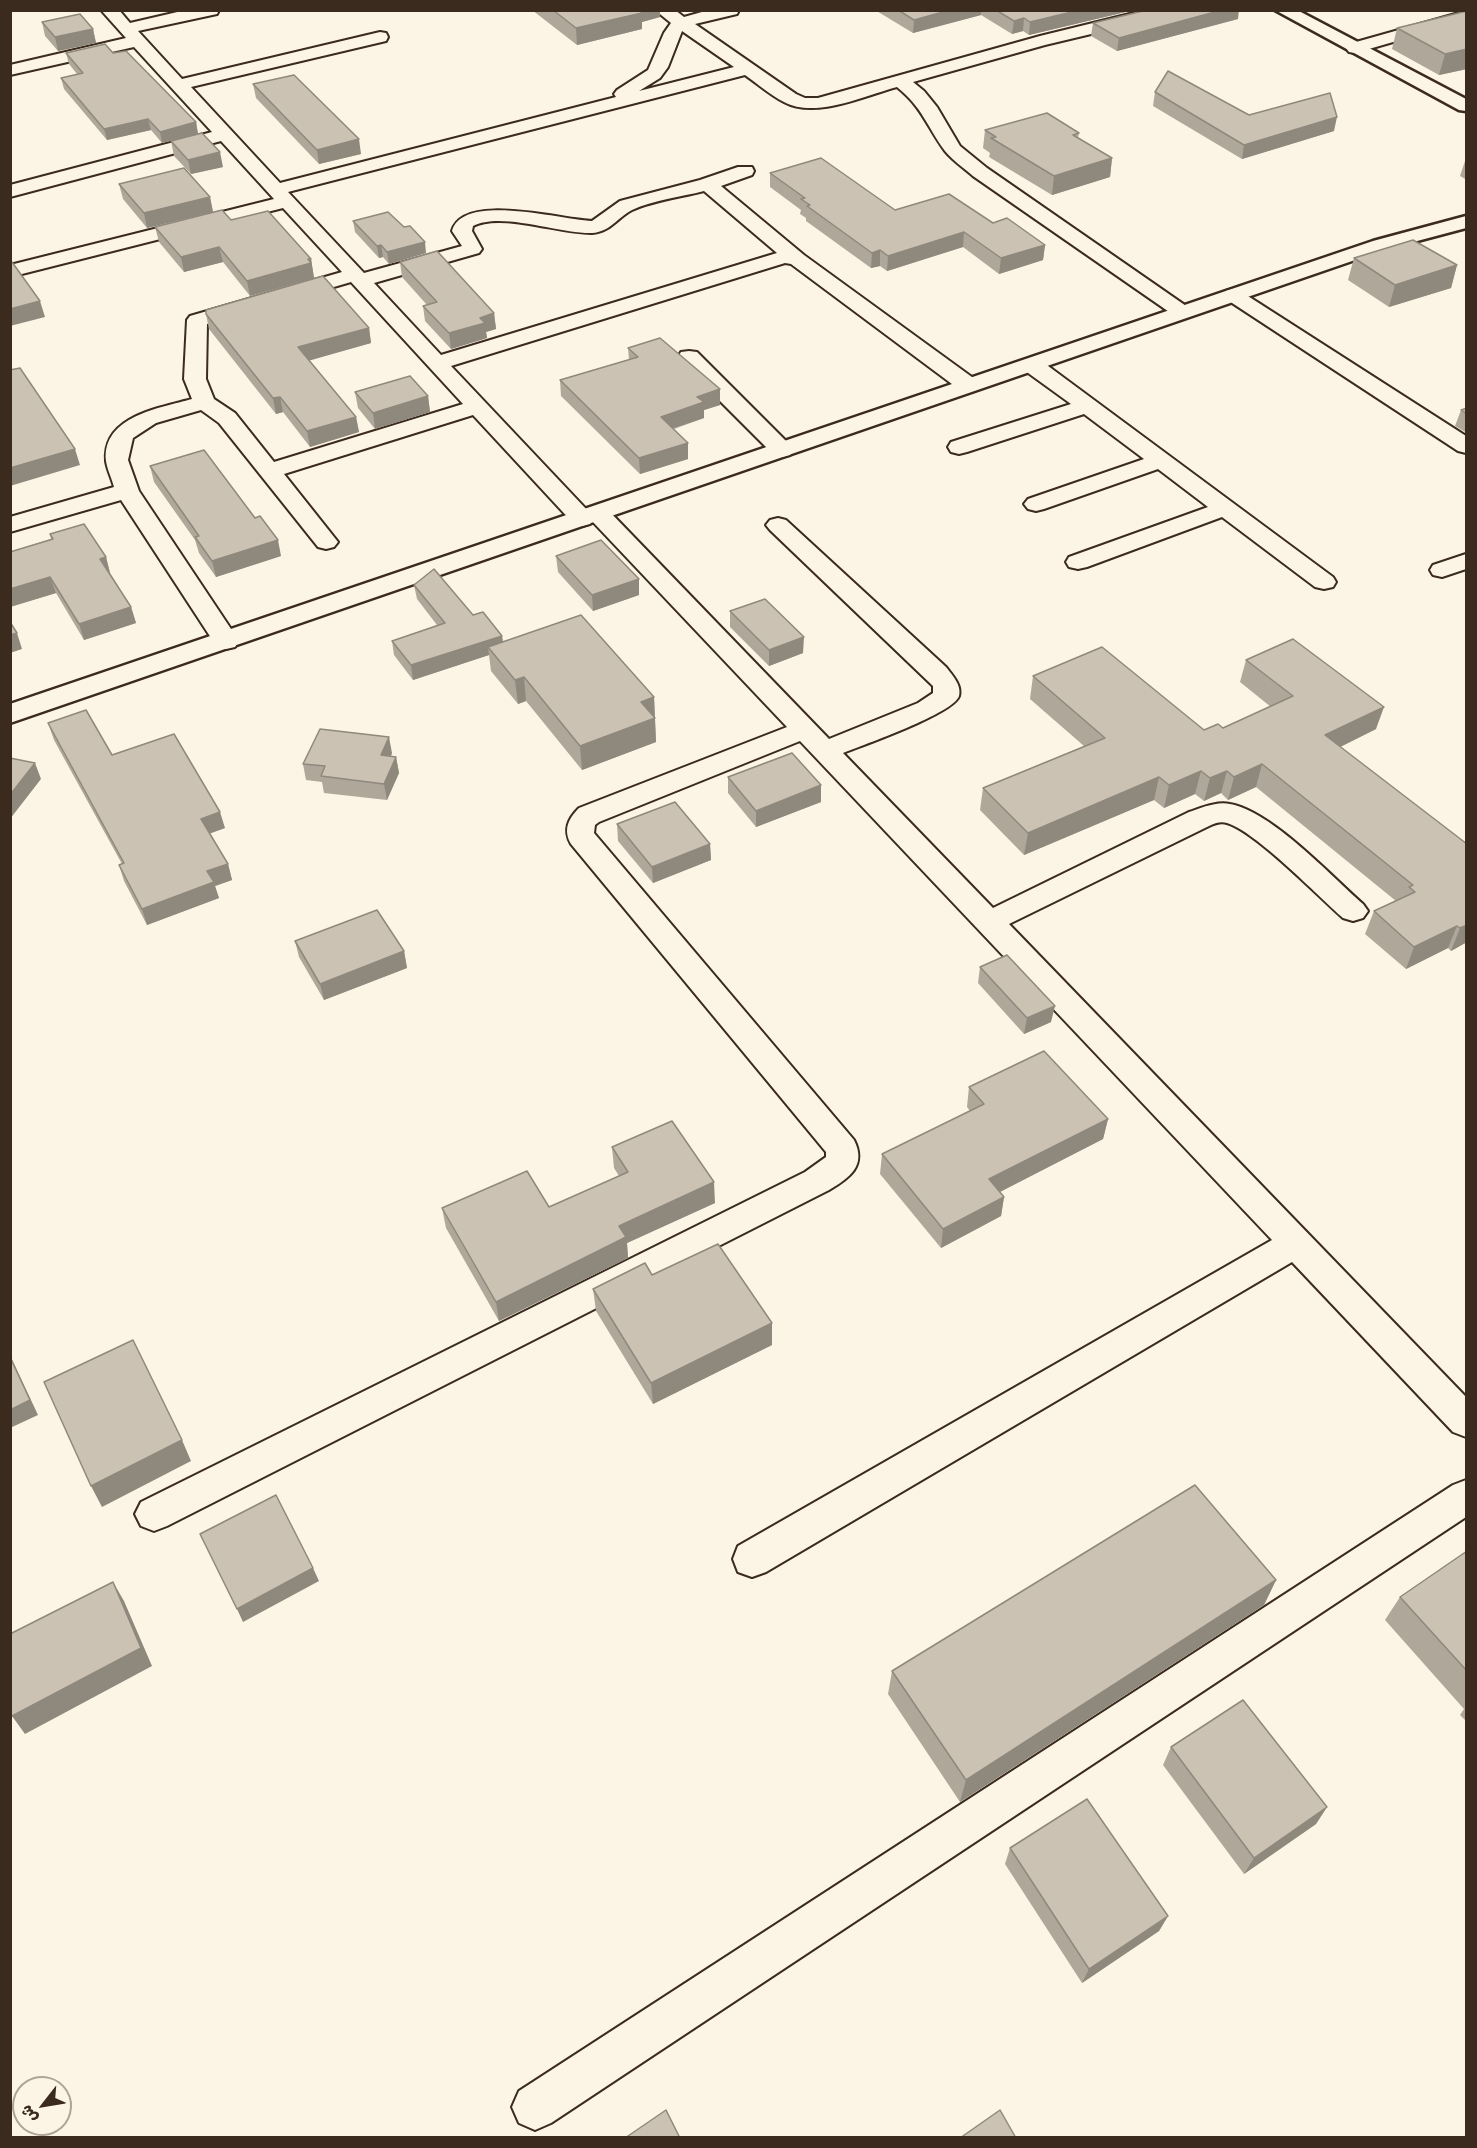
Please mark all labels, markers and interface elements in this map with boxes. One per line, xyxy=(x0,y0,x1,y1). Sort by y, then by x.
north arrow xyxy=(12,2076,72,2136)
text: ش xyxy=(14,2101,42,2127)

